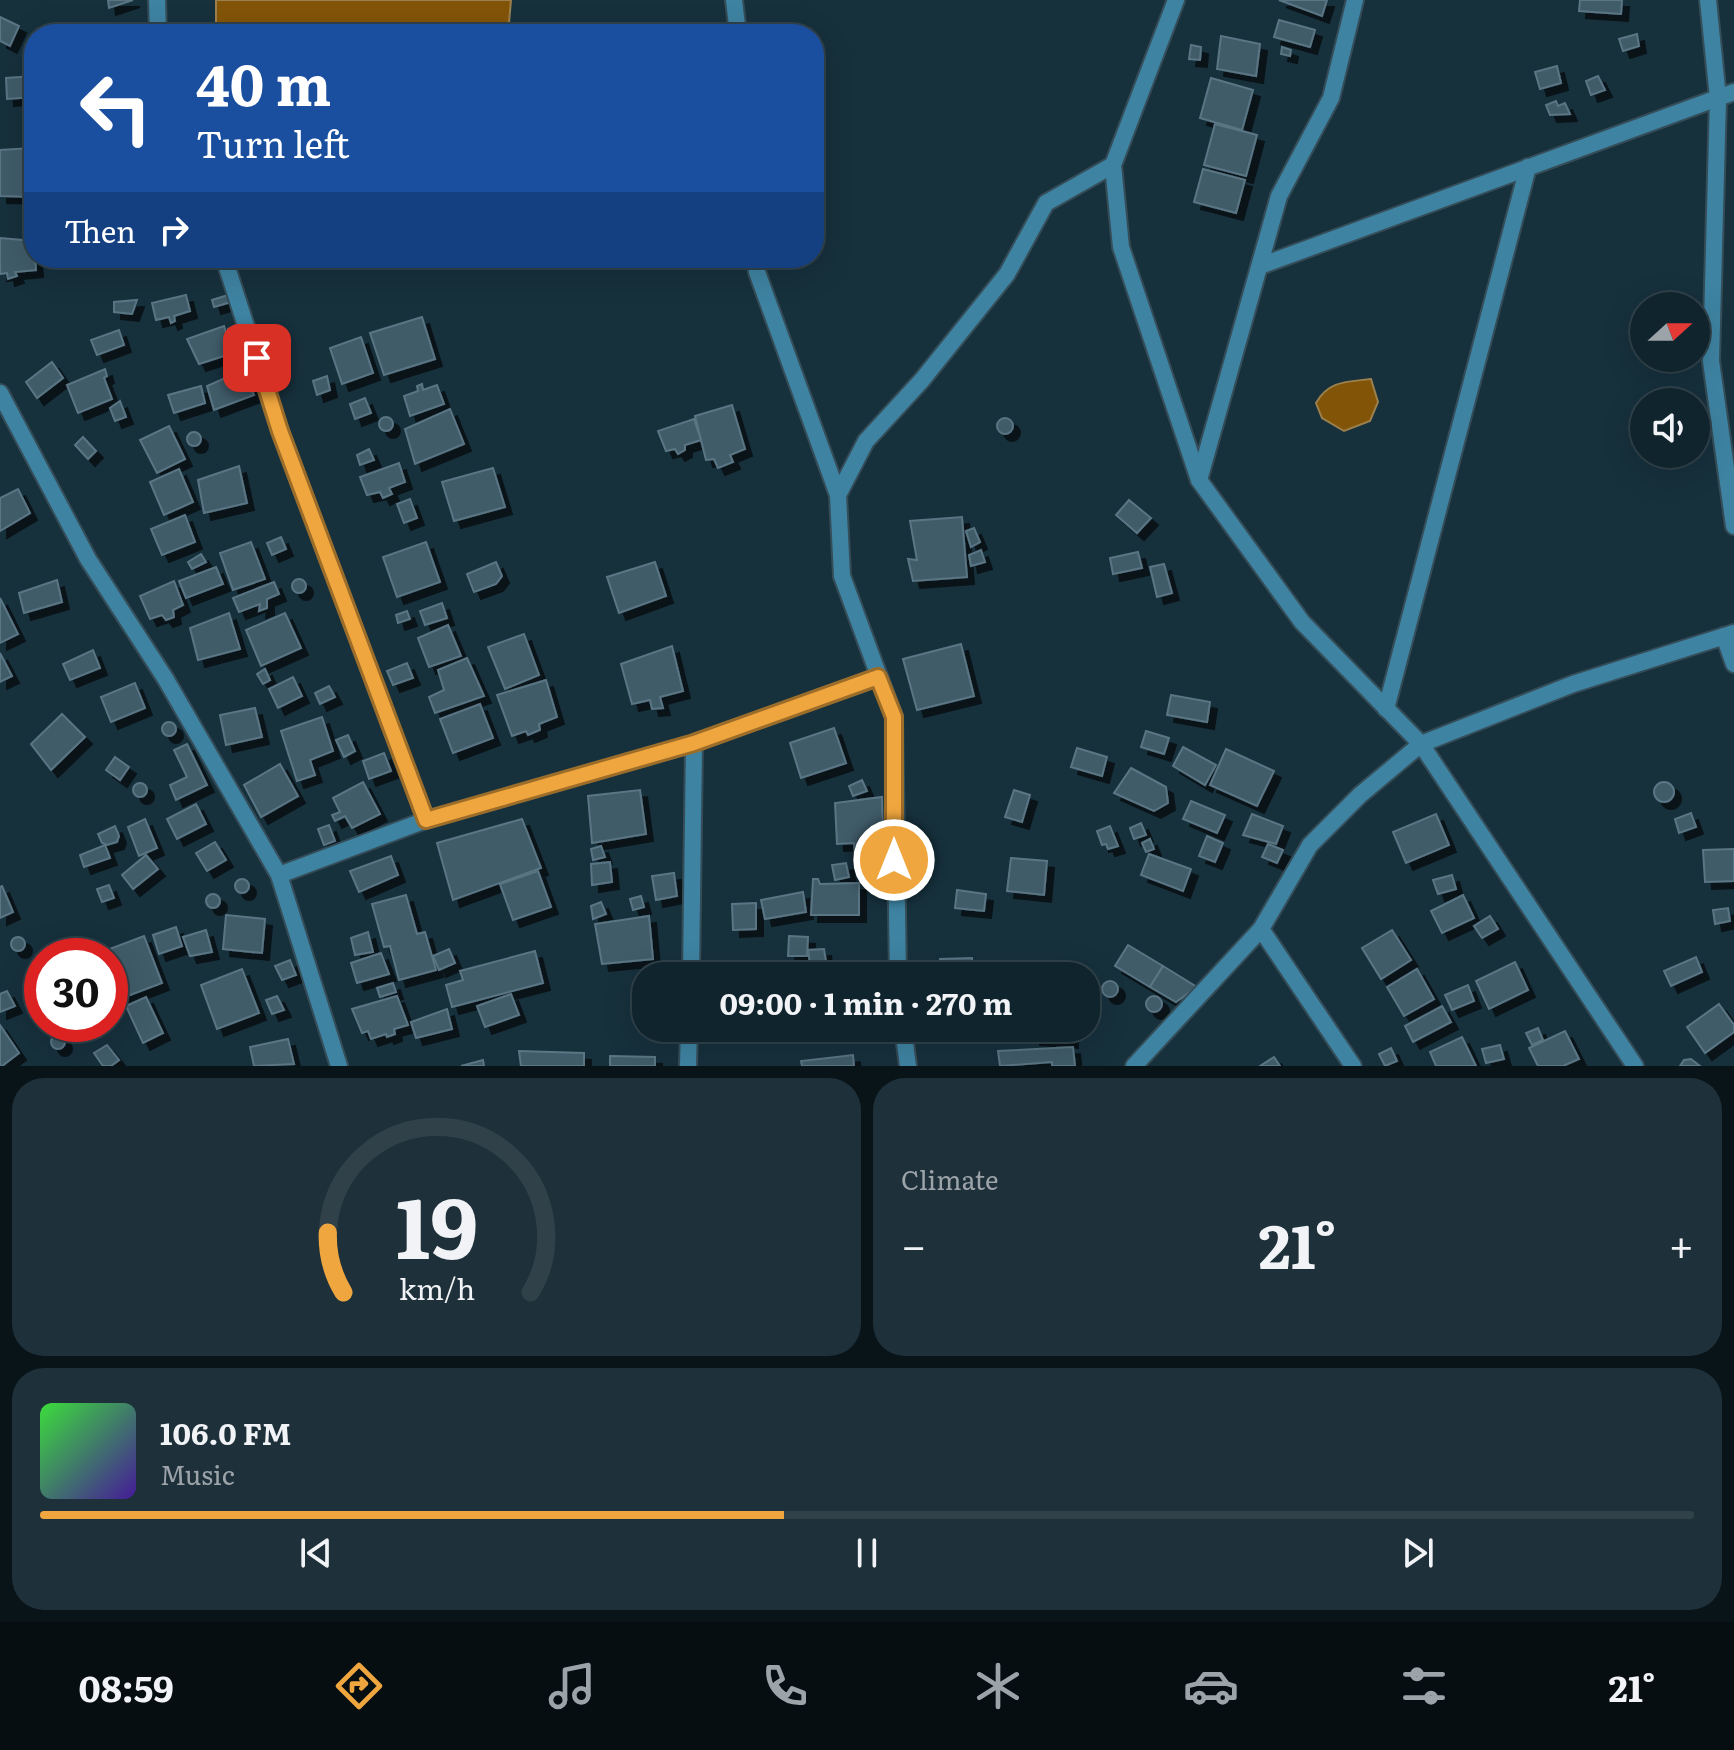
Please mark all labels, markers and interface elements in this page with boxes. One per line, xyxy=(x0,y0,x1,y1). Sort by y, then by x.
text: 40 m xyxy=(196,40,331,123)
icon: left xyxy=(64,56,168,160)
text: Turn left xyxy=(196,116,350,169)
text: Then xyxy=(64,208,136,252)
icon: right xyxy=(152,208,196,252)
north arrow xyxy=(1630,292,1710,372)
map controls xyxy=(1630,292,1710,468)
pin xyxy=(223,324,291,392)
icon: arrive xyxy=(235,336,279,380)
button: sound xyxy=(1630,388,1710,468)
position arrow xyxy=(852,818,936,902)
speed limit sign: 30 xyxy=(24,938,128,1042)
text: 09:00 · 1 min · 270 m xyxy=(720,980,1012,1024)
text: Climate xyxy=(901,1159,999,1198)
text: 19 xyxy=(395,1161,478,1285)
text: 21° xyxy=(1258,1198,1337,1287)
text: − xyxy=(901,1210,927,1276)
text: + xyxy=(1668,1210,1694,1276)
text: km/h xyxy=(398,1266,475,1309)
text: 106.0 FM xyxy=(160,1410,291,1454)
text: Music xyxy=(160,1454,235,1493)
icon: previous xyxy=(294,1531,338,1575)
icon: pause xyxy=(845,1531,889,1575)
icon: next xyxy=(1396,1531,1440,1575)
icon: directions xyxy=(331,1658,387,1714)
icon: music xyxy=(544,1658,600,1714)
icon: phone xyxy=(757,1658,813,1714)
icon: climate xyxy=(970,1658,1026,1714)
icon: car xyxy=(1183,1658,1239,1714)
icon: filters xyxy=(1396,1658,1452,1714)
text: 08:59 xyxy=(78,1660,174,1713)
text: 21° xyxy=(1609,1660,1655,1713)

